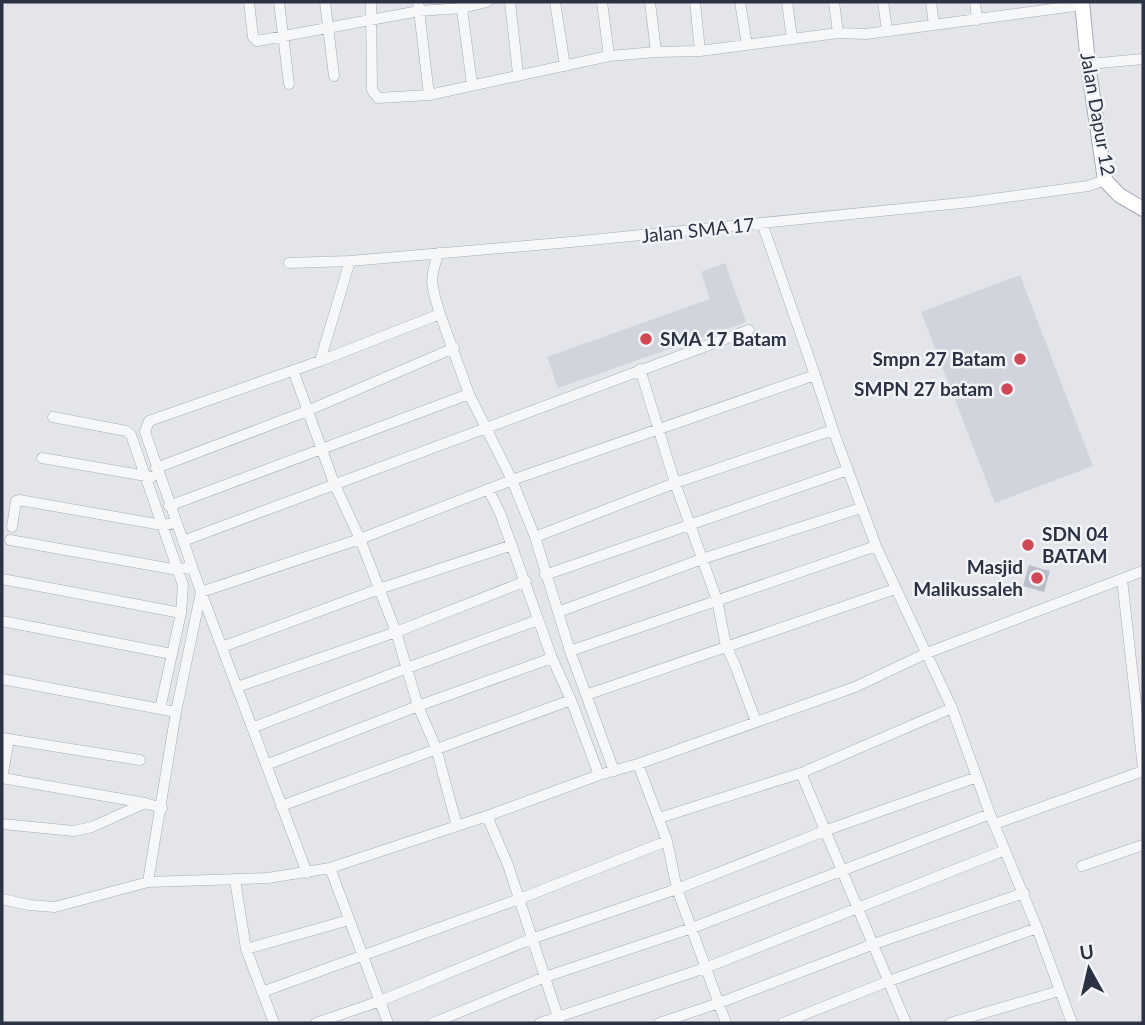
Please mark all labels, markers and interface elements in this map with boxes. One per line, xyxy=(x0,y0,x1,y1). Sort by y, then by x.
street label: Jalan Dapur 12 xyxy=(1076,50,1121,177)
street label: Jalan SMA 17 xyxy=(640,212,756,247)
place label: SMA 17 Batam xyxy=(660,327,787,350)
marker: SMA 17 Batam xyxy=(638,331,654,347)
place label: Smpn 27 Batam xyxy=(873,347,1006,370)
marker: Smpn 27 Batam xyxy=(1012,351,1028,367)
place label: SMPN 27 batam xyxy=(854,377,993,400)
marker: SMPN 27 batam xyxy=(999,381,1015,397)
place label: SDN 04 BATAM xyxy=(1042,522,1108,567)
marker: SDN 04 BATAM xyxy=(1020,537,1036,553)
place label: Masjid Malikussaleh xyxy=(913,555,1023,600)
marker: Masjid Malikussaleh xyxy=(1029,570,1045,586)
north arrow xyxy=(1054,934,1124,1004)
text: U xyxy=(1078,939,1095,964)

